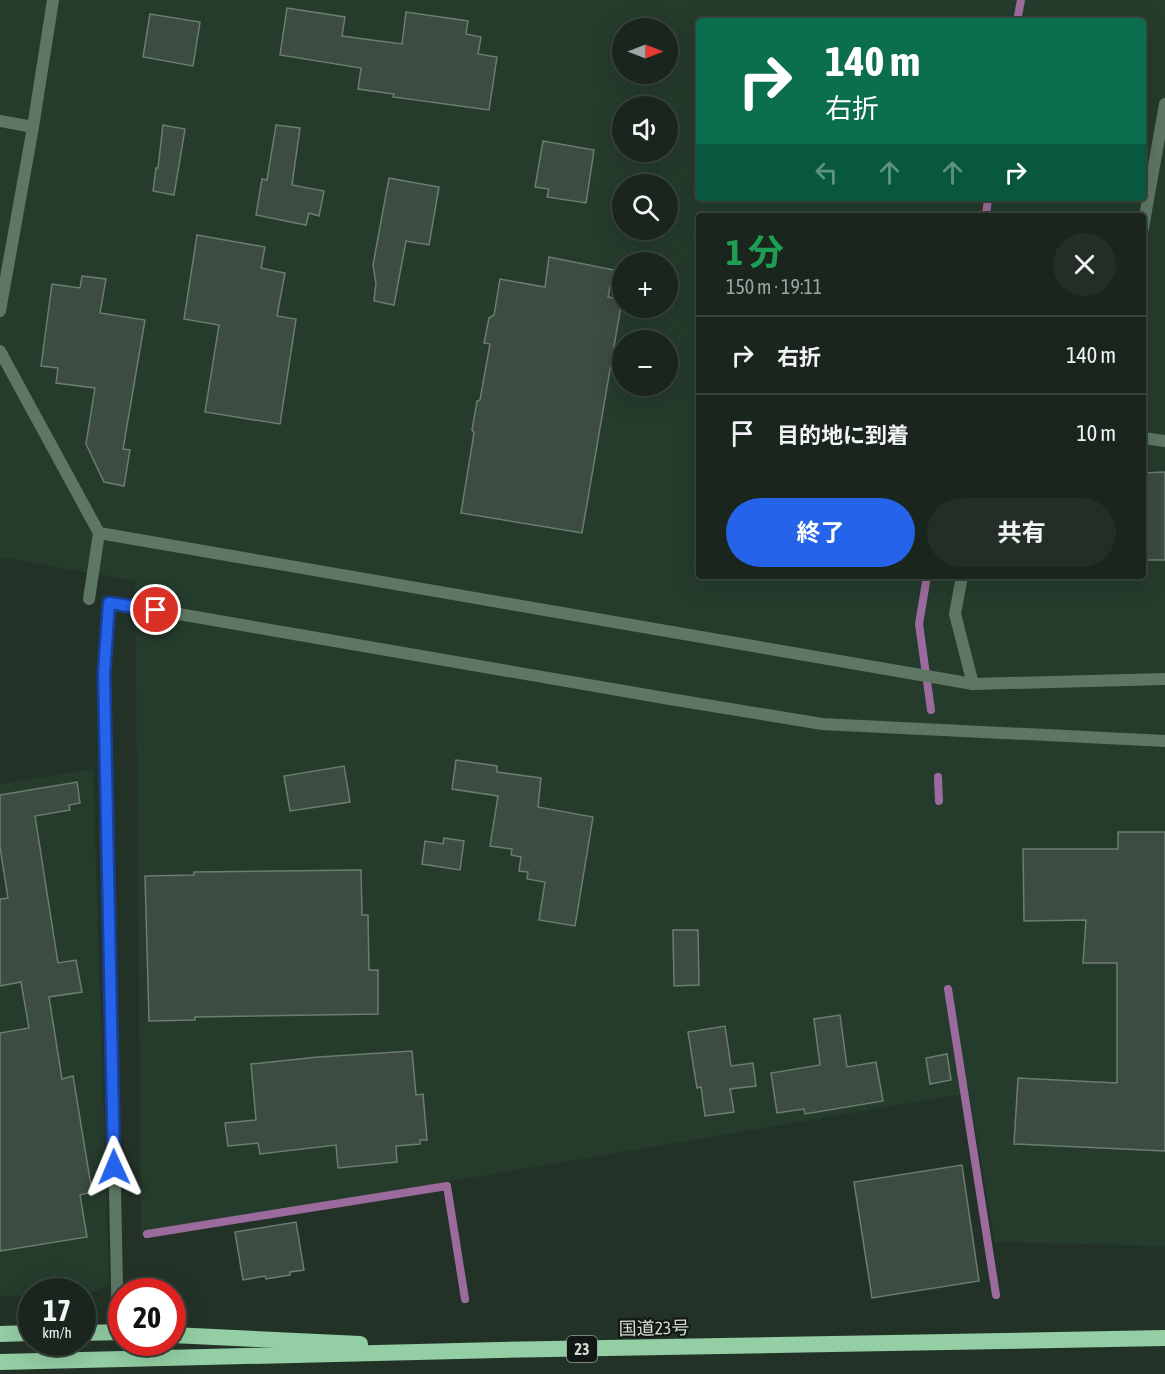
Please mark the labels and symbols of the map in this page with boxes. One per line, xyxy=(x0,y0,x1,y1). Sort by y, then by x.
north arrow xyxy=(612,18,678,84)
pin xyxy=(130,584,181,635)
position arrow xyxy=(82,1135,146,1199)
speed limit sign: 20 xyxy=(108,1278,186,1356)
street label: 国道23号 xyxy=(618,1317,690,1339)
road number: 23 xyxy=(567,1336,597,1362)

